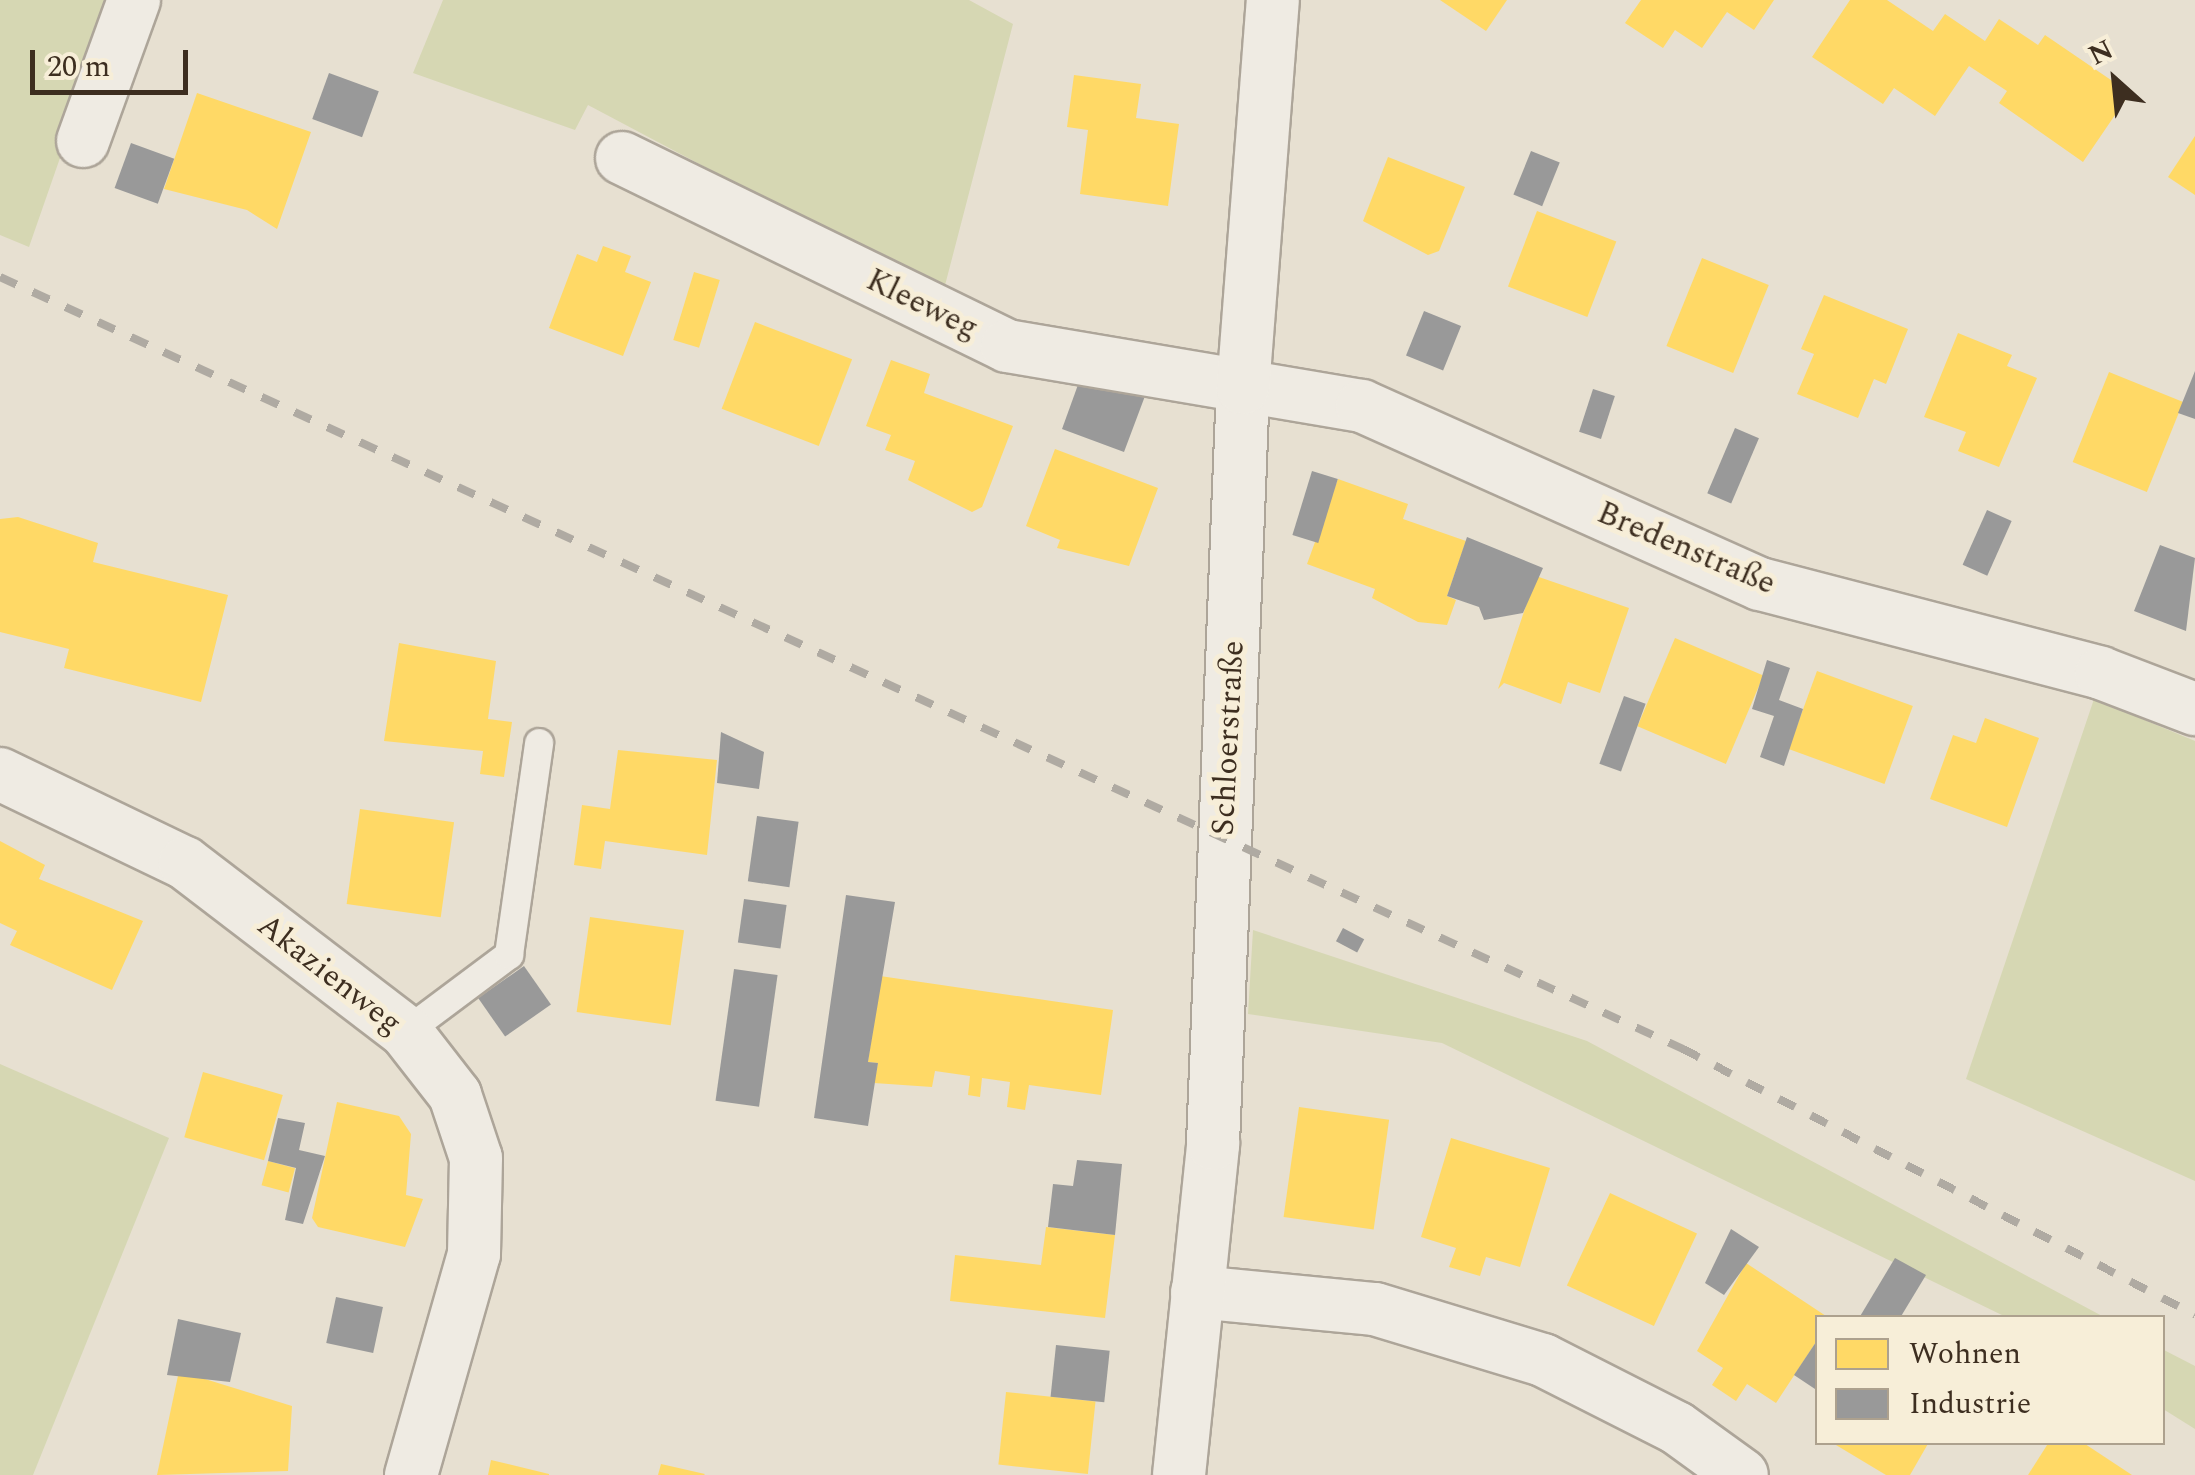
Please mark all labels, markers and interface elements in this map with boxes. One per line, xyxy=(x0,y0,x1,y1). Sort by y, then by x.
text: N xyxy=(2081,28,2121,77)
scale bar xyxy=(35,30,192,92)
north arrow xyxy=(2065,30,2165,130)
text: 20 m xyxy=(47,44,110,90)
street label: Kleeweg xyxy=(860,261,984,349)
street label: Bredenstraße xyxy=(1591,494,1781,604)
street label: Schloerstraße xyxy=(1205,640,1253,836)
street label: Akazienweg xyxy=(249,907,409,1043)
legend xyxy=(1815,1315,2165,1445)
text: Wohnen xyxy=(1909,1331,2021,1377)
text: Industrie xyxy=(1909,1381,2031,1427)

